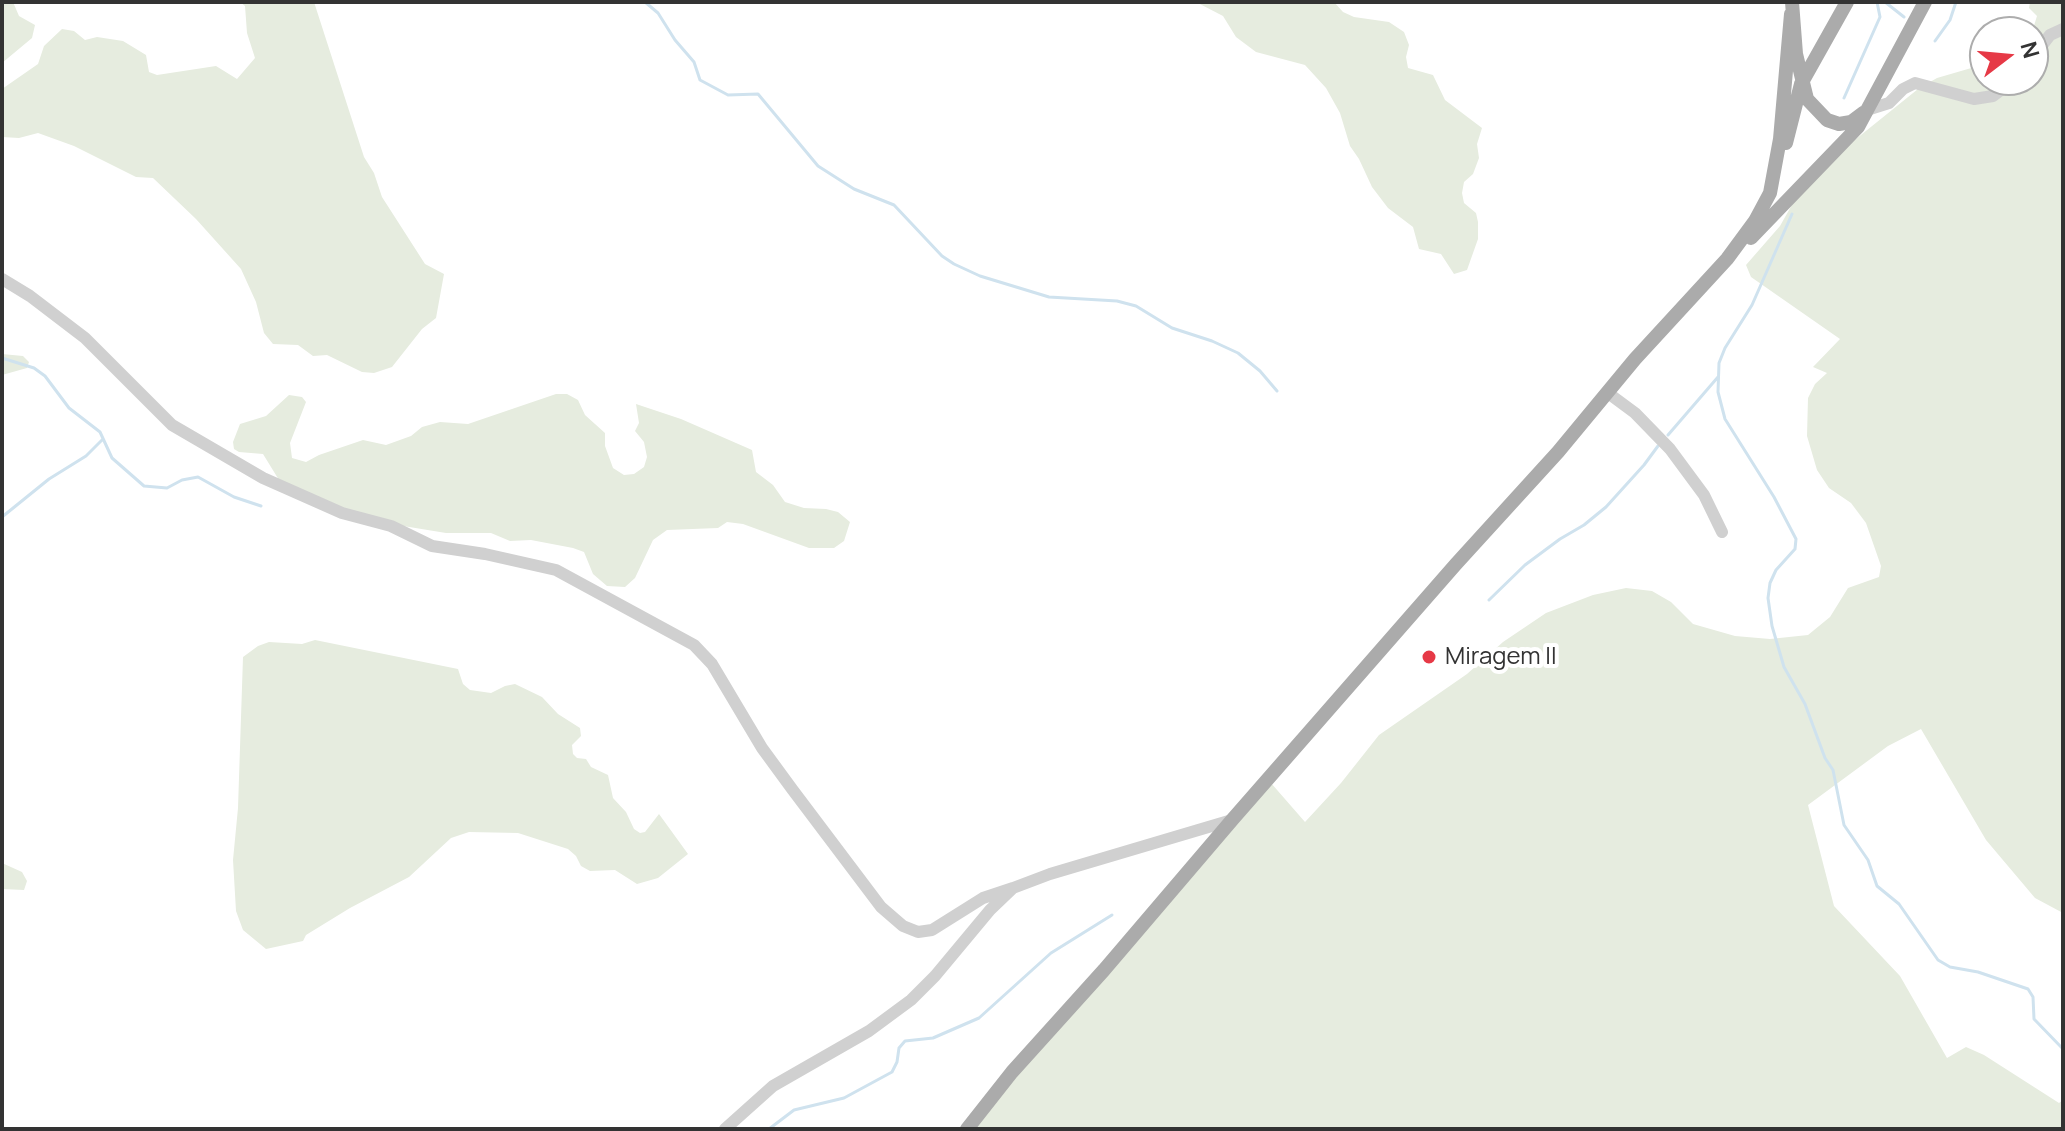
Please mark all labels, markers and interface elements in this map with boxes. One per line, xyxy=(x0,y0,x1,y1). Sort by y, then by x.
north arrow xyxy=(1969,16,2049,96)
text: N xyxy=(2014,38,2047,62)
place label: Miragem II xyxy=(1445,643,1557,671)
marker: Miragem II xyxy=(1420,648,1438,666)

